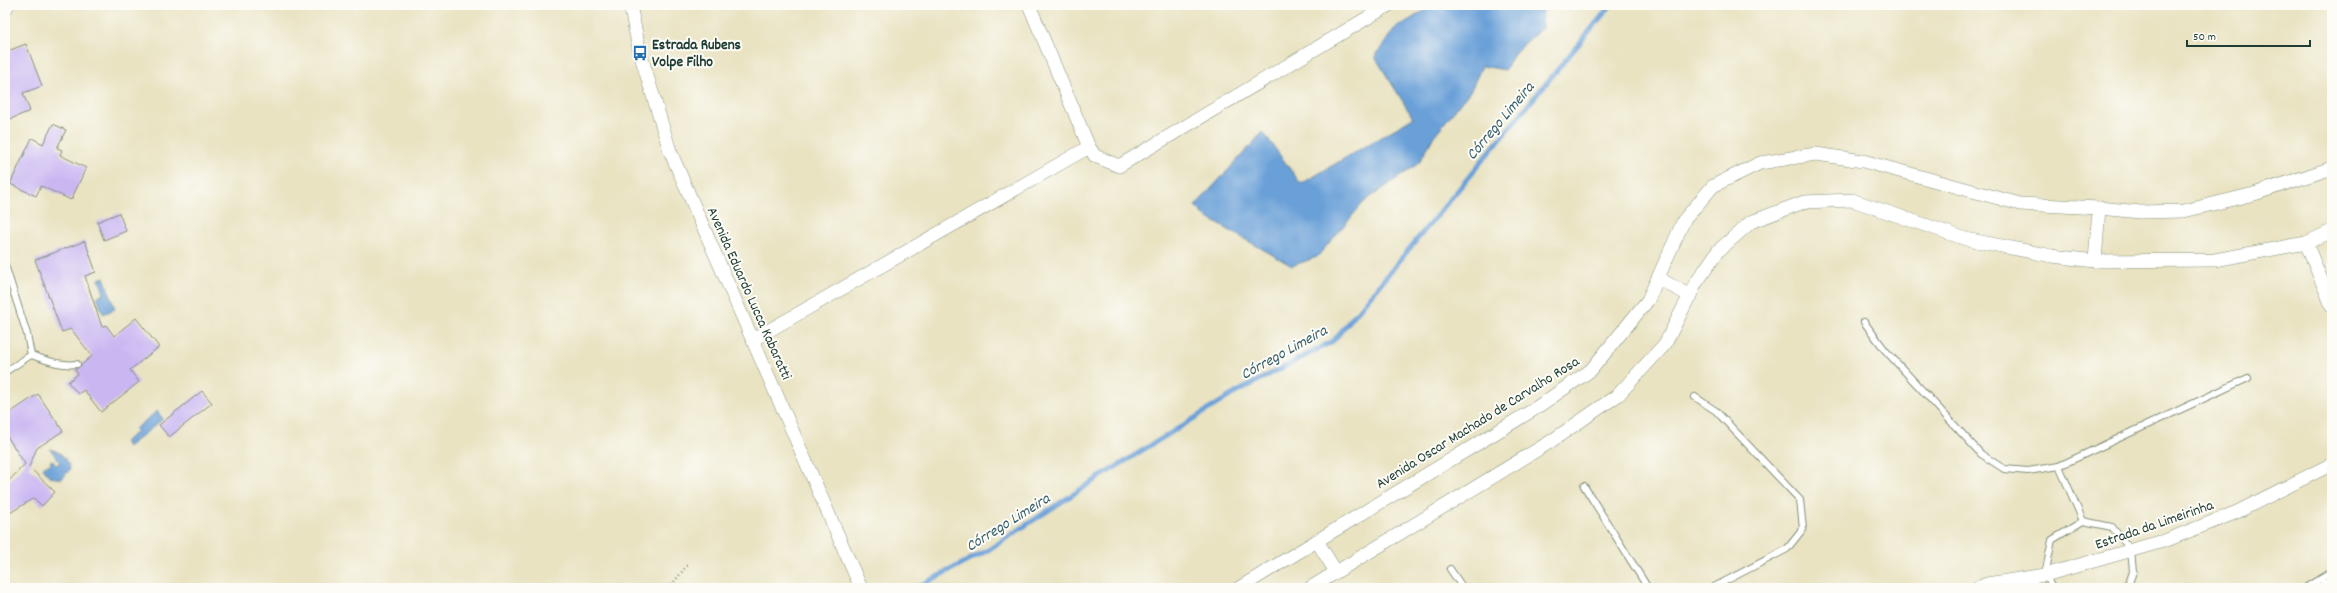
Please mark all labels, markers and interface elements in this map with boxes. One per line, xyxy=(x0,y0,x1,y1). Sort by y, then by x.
scale bar xyxy=(2187,22,2310,48)
text: 50 m xyxy=(2193,29,2216,46)
place label: Estrada Rubens Volpe Filho xyxy=(652,35,741,74)
bus stop icon: Estrada Rubens Volpe Filho xyxy=(631,44,649,62)
water label: Córrego Limeira xyxy=(1461,76,1541,166)
street label: Avenida Eduardo Lucca Kabaratti xyxy=(700,204,796,384)
water label: Córrego Limeira xyxy=(1237,319,1333,386)
street label: Avenida Oscar Machado de Carvalho Rosa xyxy=(1372,351,1585,496)
water label: Córrego Limeira xyxy=(962,487,1056,558)
street label: Estrada da Limeirinha xyxy=(2092,495,2218,556)

